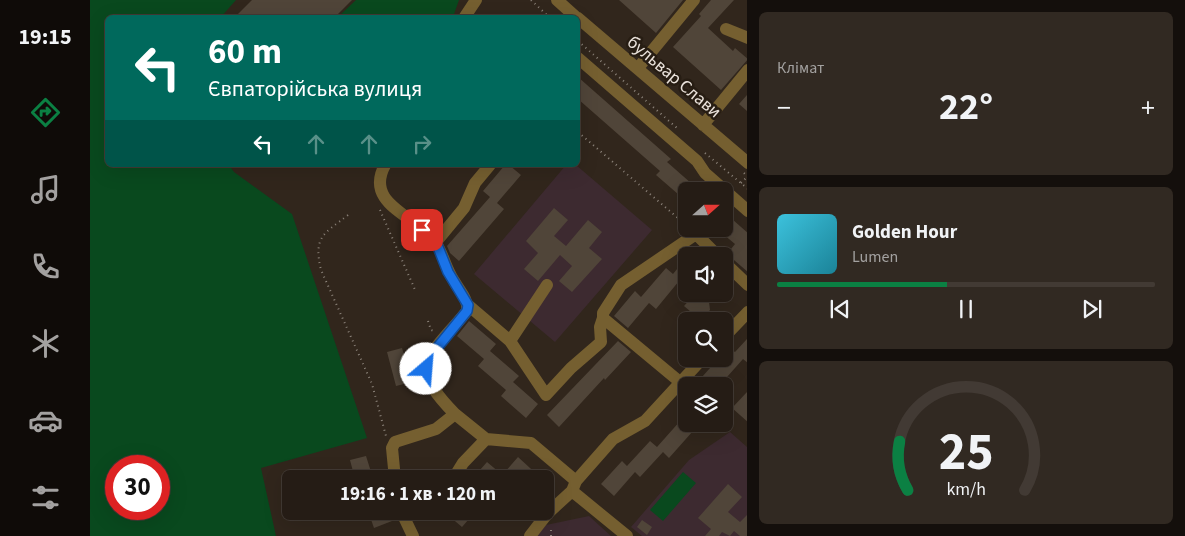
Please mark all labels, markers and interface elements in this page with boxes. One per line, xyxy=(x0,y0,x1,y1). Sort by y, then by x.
text: 19:15 xyxy=(18,21,72,53)
text: 60 m xyxy=(208,27,282,77)
street label: бульвар Слави xyxy=(621,30,727,124)
icon: left xyxy=(125,35,190,100)
text: Клімат xyxy=(777,57,824,79)
text: Євпаторійська вулиця xyxy=(208,73,422,105)
text: 22° xyxy=(939,80,993,134)
text: − xyxy=(777,88,791,128)
text: + xyxy=(1141,88,1155,128)
icon: directions xyxy=(28,95,63,130)
icon: left xyxy=(249,130,277,158)
icon: ahead xyxy=(302,130,330,158)
icon: ahead xyxy=(355,130,383,158)
icon: right xyxy=(408,130,436,158)
icon: music xyxy=(28,172,63,207)
north arrow xyxy=(678,182,732,238)
map controls xyxy=(678,182,733,432)
pin xyxy=(401,209,443,251)
icon: arrive xyxy=(408,216,436,244)
text: Golden Hour xyxy=(852,219,957,246)
text: Lumen xyxy=(852,246,898,268)
button: sound xyxy=(678,247,733,302)
icon: phone xyxy=(28,249,63,284)
icon: previous xyxy=(826,295,854,323)
icon: pause xyxy=(952,295,980,323)
icon: next xyxy=(1078,295,1106,323)
button: search xyxy=(678,312,733,367)
icon: climate xyxy=(28,326,63,361)
position arrow xyxy=(399,342,451,394)
button: layers xyxy=(678,377,733,432)
icon: car xyxy=(28,403,63,438)
text: 25 xyxy=(939,416,993,490)
speed limit sign: 30 xyxy=(105,455,170,520)
text: km/h xyxy=(946,477,986,502)
icon: filters xyxy=(28,480,63,515)
text: 19:16 · 1 хв · 120 m xyxy=(340,481,496,508)

